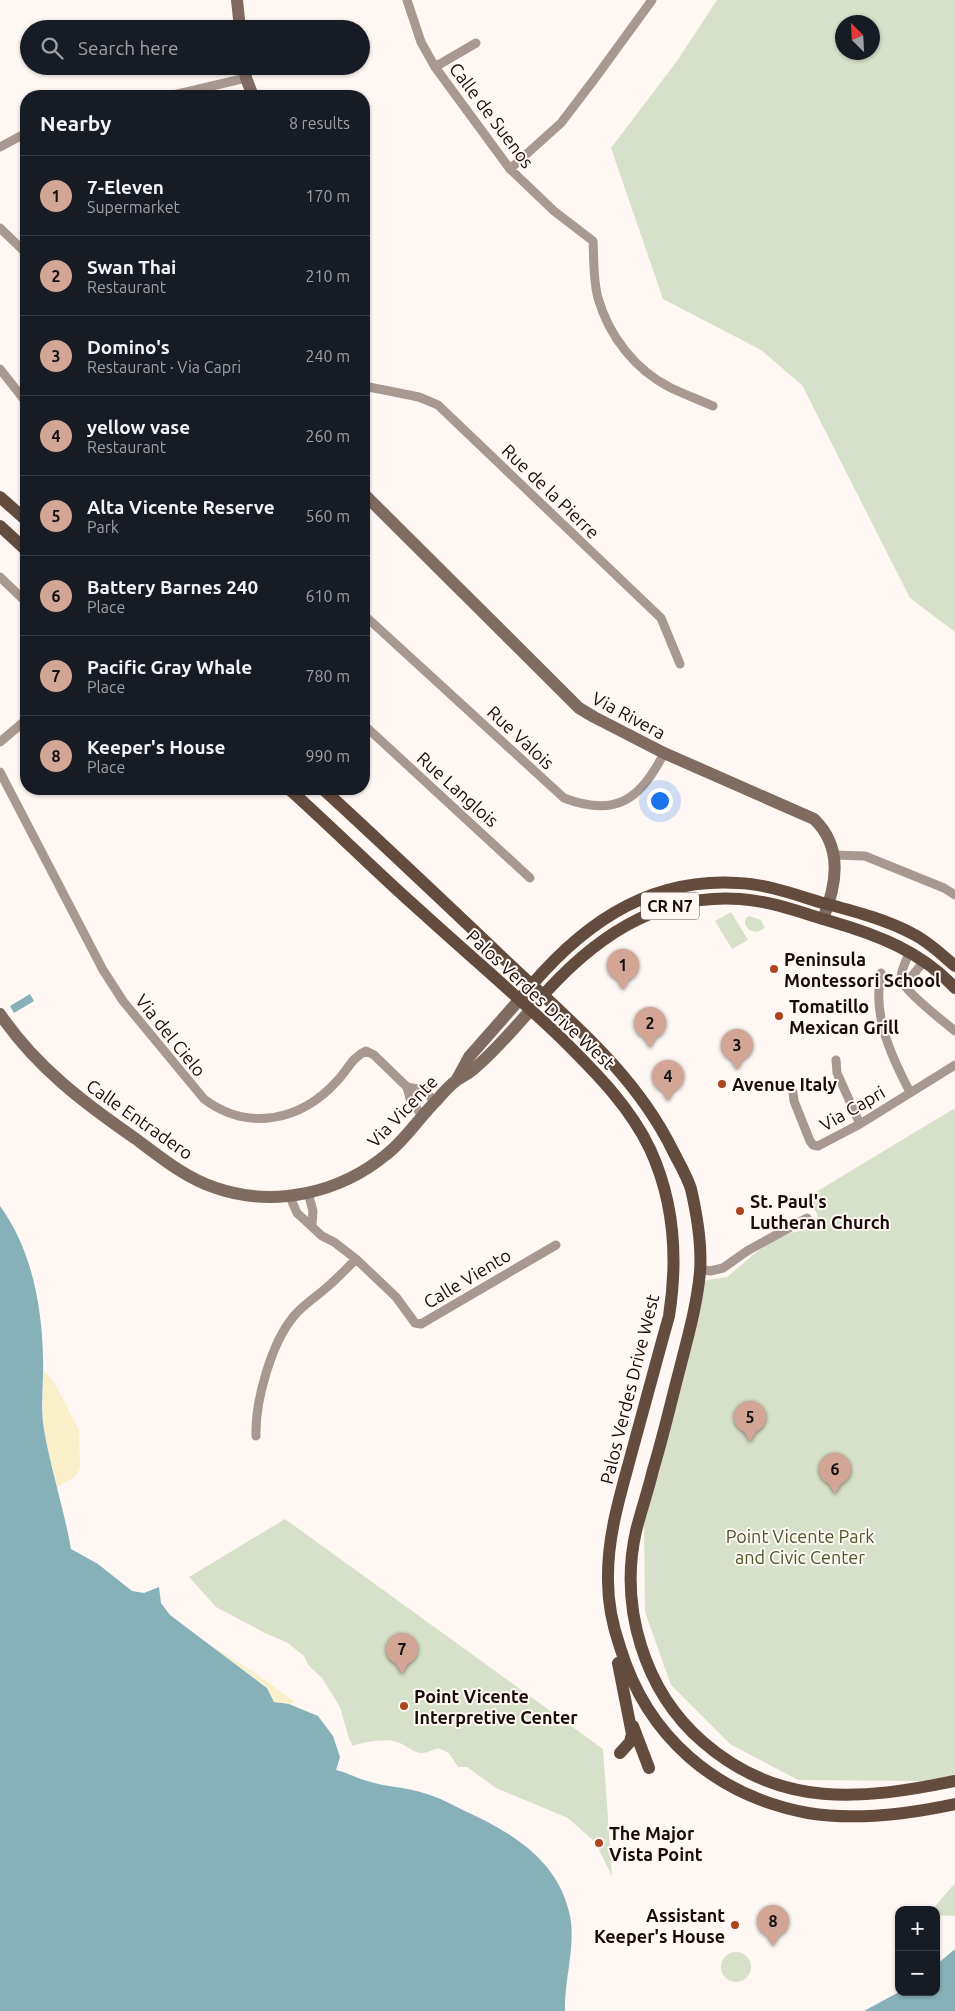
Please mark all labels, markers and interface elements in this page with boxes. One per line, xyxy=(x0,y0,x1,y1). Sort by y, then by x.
north arrow xyxy=(835,15,880,60)
search box xyxy=(20,20,370,75)
icon: search xyxy=(38,34,66,62)
text: Search here xyxy=(78,37,178,59)
street label: Calle de Suenos xyxy=(446,58,538,172)
text: Nearby xyxy=(40,111,111,135)
text: 8 results xyxy=(289,114,350,132)
text: 7-Eleven xyxy=(87,176,164,198)
text: 1 xyxy=(51,187,61,205)
text: 170 m xyxy=(305,187,350,205)
text: Supermarket xyxy=(87,198,180,216)
text: Swan Thai xyxy=(87,256,176,278)
text: 2 xyxy=(51,267,61,285)
text: 210 m xyxy=(305,267,350,285)
text: Restaurant xyxy=(87,278,166,296)
text: Domino's xyxy=(87,336,170,358)
text: 3 xyxy=(51,347,61,365)
text: 240 m xyxy=(305,347,350,365)
text: Restaurant · Via Capri xyxy=(87,358,241,376)
text: yellow vase xyxy=(87,416,190,438)
text: 4 xyxy=(51,427,61,445)
text: 260 m xyxy=(305,427,350,445)
text: Restaurant xyxy=(87,438,166,456)
street label: Rue de la Pierre xyxy=(498,440,604,542)
text: Alta Vicente Reserve xyxy=(87,496,275,518)
text: 5 xyxy=(51,507,61,525)
text: 560 m xyxy=(305,507,350,525)
text: Park xyxy=(87,518,119,536)
text: Battery Barnes 240 xyxy=(87,576,258,598)
text: 6 xyxy=(51,587,61,605)
text: 610 m xyxy=(305,587,350,605)
text: Place xyxy=(87,598,125,616)
text: Pacific Gray Whale xyxy=(87,656,252,678)
text: 7 xyxy=(51,667,61,685)
text: 780 m xyxy=(305,667,350,685)
text: Place xyxy=(87,678,125,696)
street label: Via Rivera xyxy=(589,687,669,743)
street label: Rue Valois xyxy=(484,701,558,773)
text: Keeper's House xyxy=(87,736,225,758)
text: 8 xyxy=(51,747,61,765)
text: 990 m xyxy=(305,747,350,765)
street label: Rue Langlois xyxy=(413,747,503,831)
text: Place xyxy=(87,758,125,776)
your location xyxy=(647,788,673,814)
road number: CR N7 xyxy=(641,892,699,919)
street label: Palos Verdes Drive West xyxy=(463,925,619,1073)
pin: 1 xyxy=(607,949,639,990)
place label: Peninsula Montessori School xyxy=(784,949,941,990)
marker: Peninsula Montessori School xyxy=(768,963,780,975)
street label: Via del Cielo xyxy=(132,990,210,1080)
place label: Tomatillo Mexican Grill xyxy=(789,996,900,1037)
pin: 2 xyxy=(634,1007,666,1048)
marker: Tomatillo Mexican Grill xyxy=(773,1010,785,1022)
pin: 3 xyxy=(721,1029,753,1070)
pin: 4 xyxy=(652,1060,684,1101)
street label: Via Vicente xyxy=(363,1071,441,1151)
place label: Avenue Italy xyxy=(732,1074,838,1094)
street label: Calle Entradero xyxy=(83,1075,197,1163)
marker: Avenue Italy xyxy=(716,1078,728,1090)
street label: Via Capri xyxy=(816,1081,888,1135)
place label: St. Paul's Lutheran Church xyxy=(750,1191,890,1232)
marker: St. Paul's Lutheran Church xyxy=(734,1205,746,1217)
street label: Calle Viento xyxy=(420,1244,514,1312)
street label: Palos Verdes Drive West xyxy=(596,1292,662,1486)
pin: 5 xyxy=(734,1401,766,1442)
pin: 6 xyxy=(819,1453,851,1494)
park label: Point Vicente Park and Civic Center xyxy=(726,1526,874,1567)
pin: 7 xyxy=(386,1633,418,1674)
place label: Point Vicente Interpretive Center xyxy=(414,1686,578,1727)
marker: Point Vicente Interpretive Center xyxy=(398,1700,410,1712)
place label: The Major Vista Point xyxy=(609,1823,703,1864)
marker: The Major Vista Point xyxy=(593,1837,605,1849)
place label: Assistant Keeper's House xyxy=(594,1905,725,1946)
pin: 8 xyxy=(757,1905,789,1946)
map controls xyxy=(895,1906,940,1996)
button: + xyxy=(895,1906,940,1951)
marker: Assistant Keeper's House xyxy=(729,1919,741,1931)
button: − xyxy=(895,1951,940,1996)

